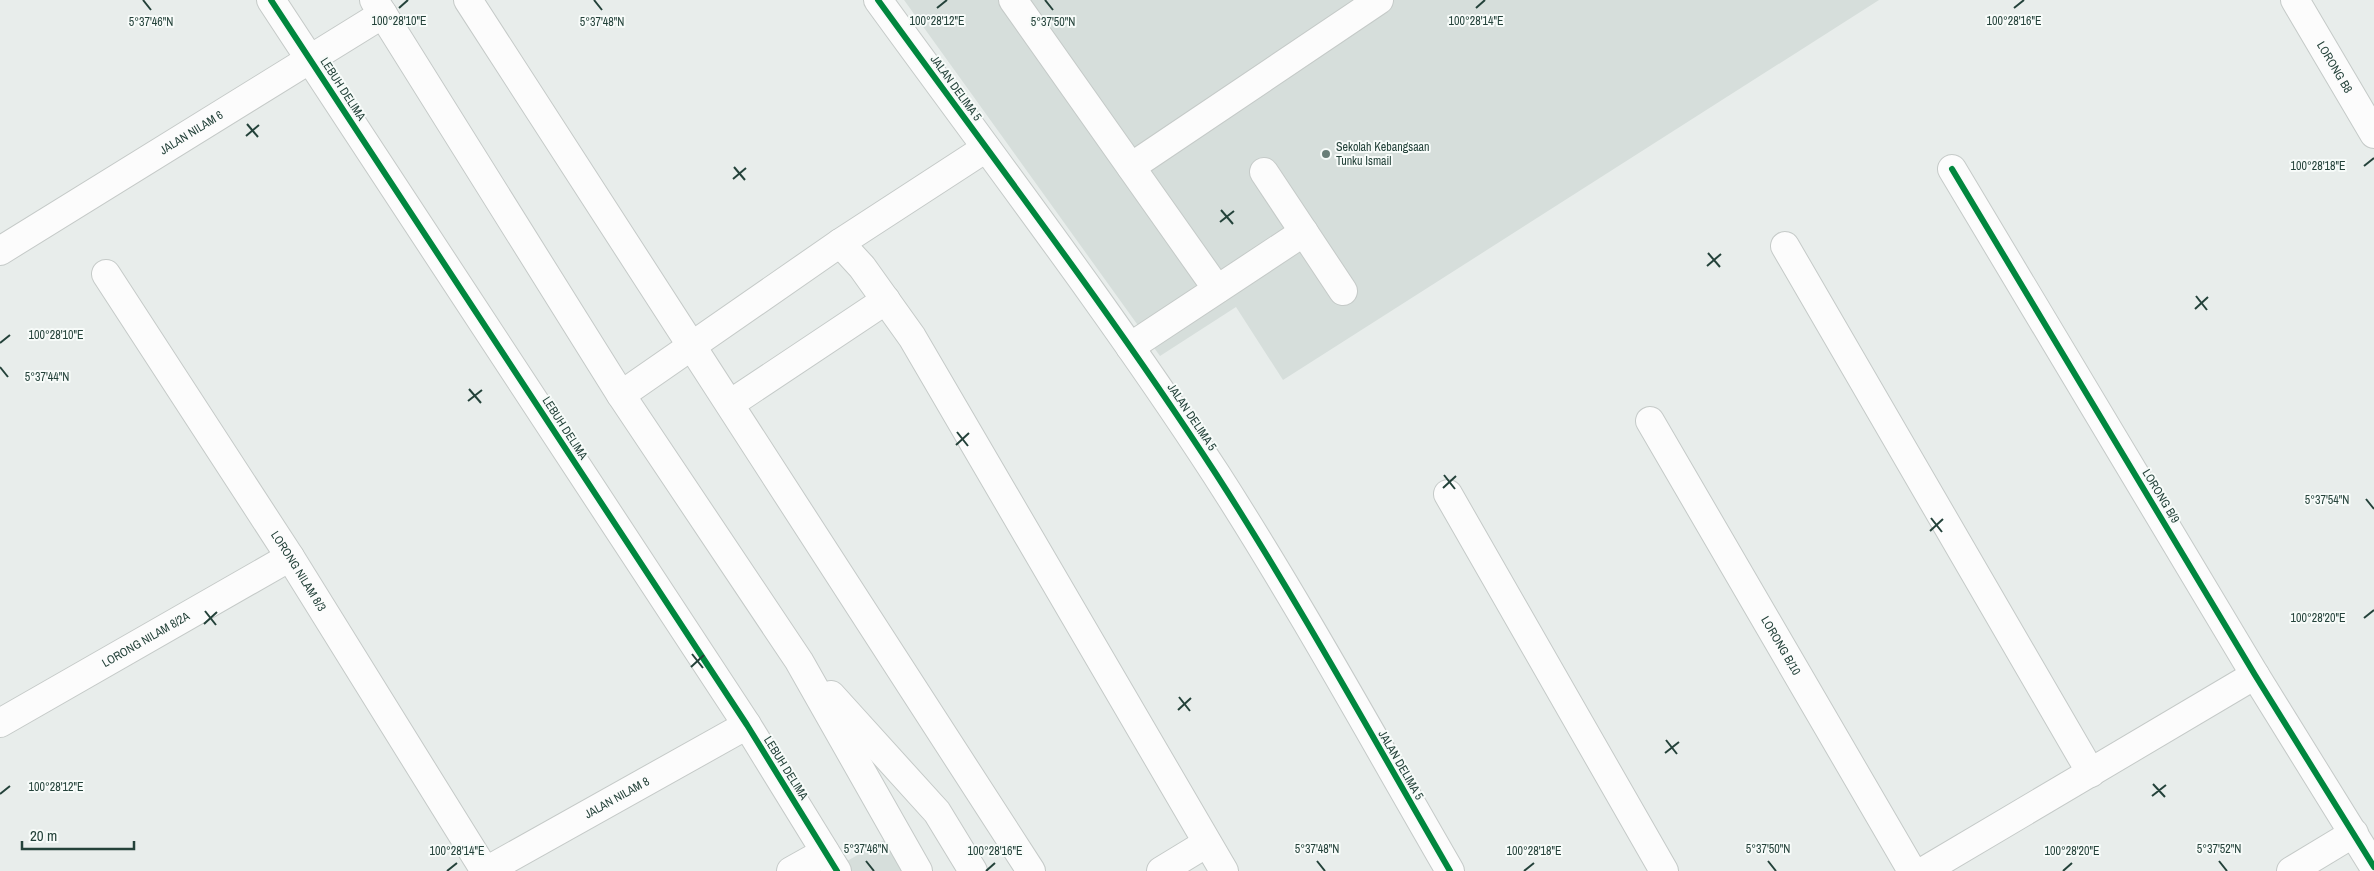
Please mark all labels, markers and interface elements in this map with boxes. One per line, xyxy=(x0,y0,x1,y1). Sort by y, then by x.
text: 100°28'10"E xyxy=(371,13,427,29)
text: 100°28'12"E xyxy=(909,13,965,29)
text: 100°28'14"E xyxy=(1448,13,1504,29)
text: 100°28'16"E xyxy=(1986,13,2042,29)
text: 5°37'46"N xyxy=(129,14,173,30)
text: 5°37'48"N xyxy=(580,14,624,30)
text: 5°37'50"N xyxy=(1031,14,1075,30)
street label: LORONG B8 xyxy=(2313,38,2356,96)
street label: JALAN DELIMA 5 xyxy=(927,52,986,125)
street label: LEBUH DELIMA xyxy=(317,54,370,124)
street label: JALAN NILAM 6 xyxy=(157,107,226,158)
place label: Sekolah Kebangsaan Tunku Ismail xyxy=(1336,139,1430,169)
marker: Sekolah Kebangsaan Tunku Ismail xyxy=(1320,148,1332,160)
text: 100°28'18"E xyxy=(2290,158,2346,174)
text: 100°28'10"E xyxy=(28,327,84,343)
text: 5°37'44"N xyxy=(25,369,69,385)
street label: JALAN DELIMA 5 xyxy=(1164,380,1221,454)
street label: LEBUH DELIMA xyxy=(539,393,592,463)
street label: LORONG B/9 xyxy=(2139,466,2183,526)
text: 5°37'54"N xyxy=(2305,492,2349,508)
street label: LORONG NILAM 8/3 xyxy=(267,528,330,614)
street label: LORONG NILAM 8/2A xyxy=(99,608,193,671)
text: 100°28'20"E xyxy=(2290,610,2346,626)
street label: LORONG B/10 xyxy=(1757,613,1804,678)
street label: JALAN DELIMA 5 xyxy=(1375,727,1428,803)
street label: LEBUH DELIMA xyxy=(760,733,812,803)
street label: JALAN NILAM 8 xyxy=(582,773,652,822)
text: 100°28'12"E xyxy=(28,779,84,795)
scale bar xyxy=(22,818,135,850)
text: 20 m xyxy=(30,825,57,846)
text: 5°37'46"N xyxy=(844,841,888,857)
text: 5°37'48"N xyxy=(1295,841,1339,857)
text: 5°37'50"N xyxy=(1746,841,1790,857)
text: 5°37'52"N xyxy=(2197,841,2241,857)
text: 100°28'14"E xyxy=(429,843,485,859)
text: 100°28'16"E xyxy=(967,843,1023,859)
text: 100°28'18"E xyxy=(1506,843,1562,859)
text: 100°28'20"E xyxy=(2044,843,2100,859)

